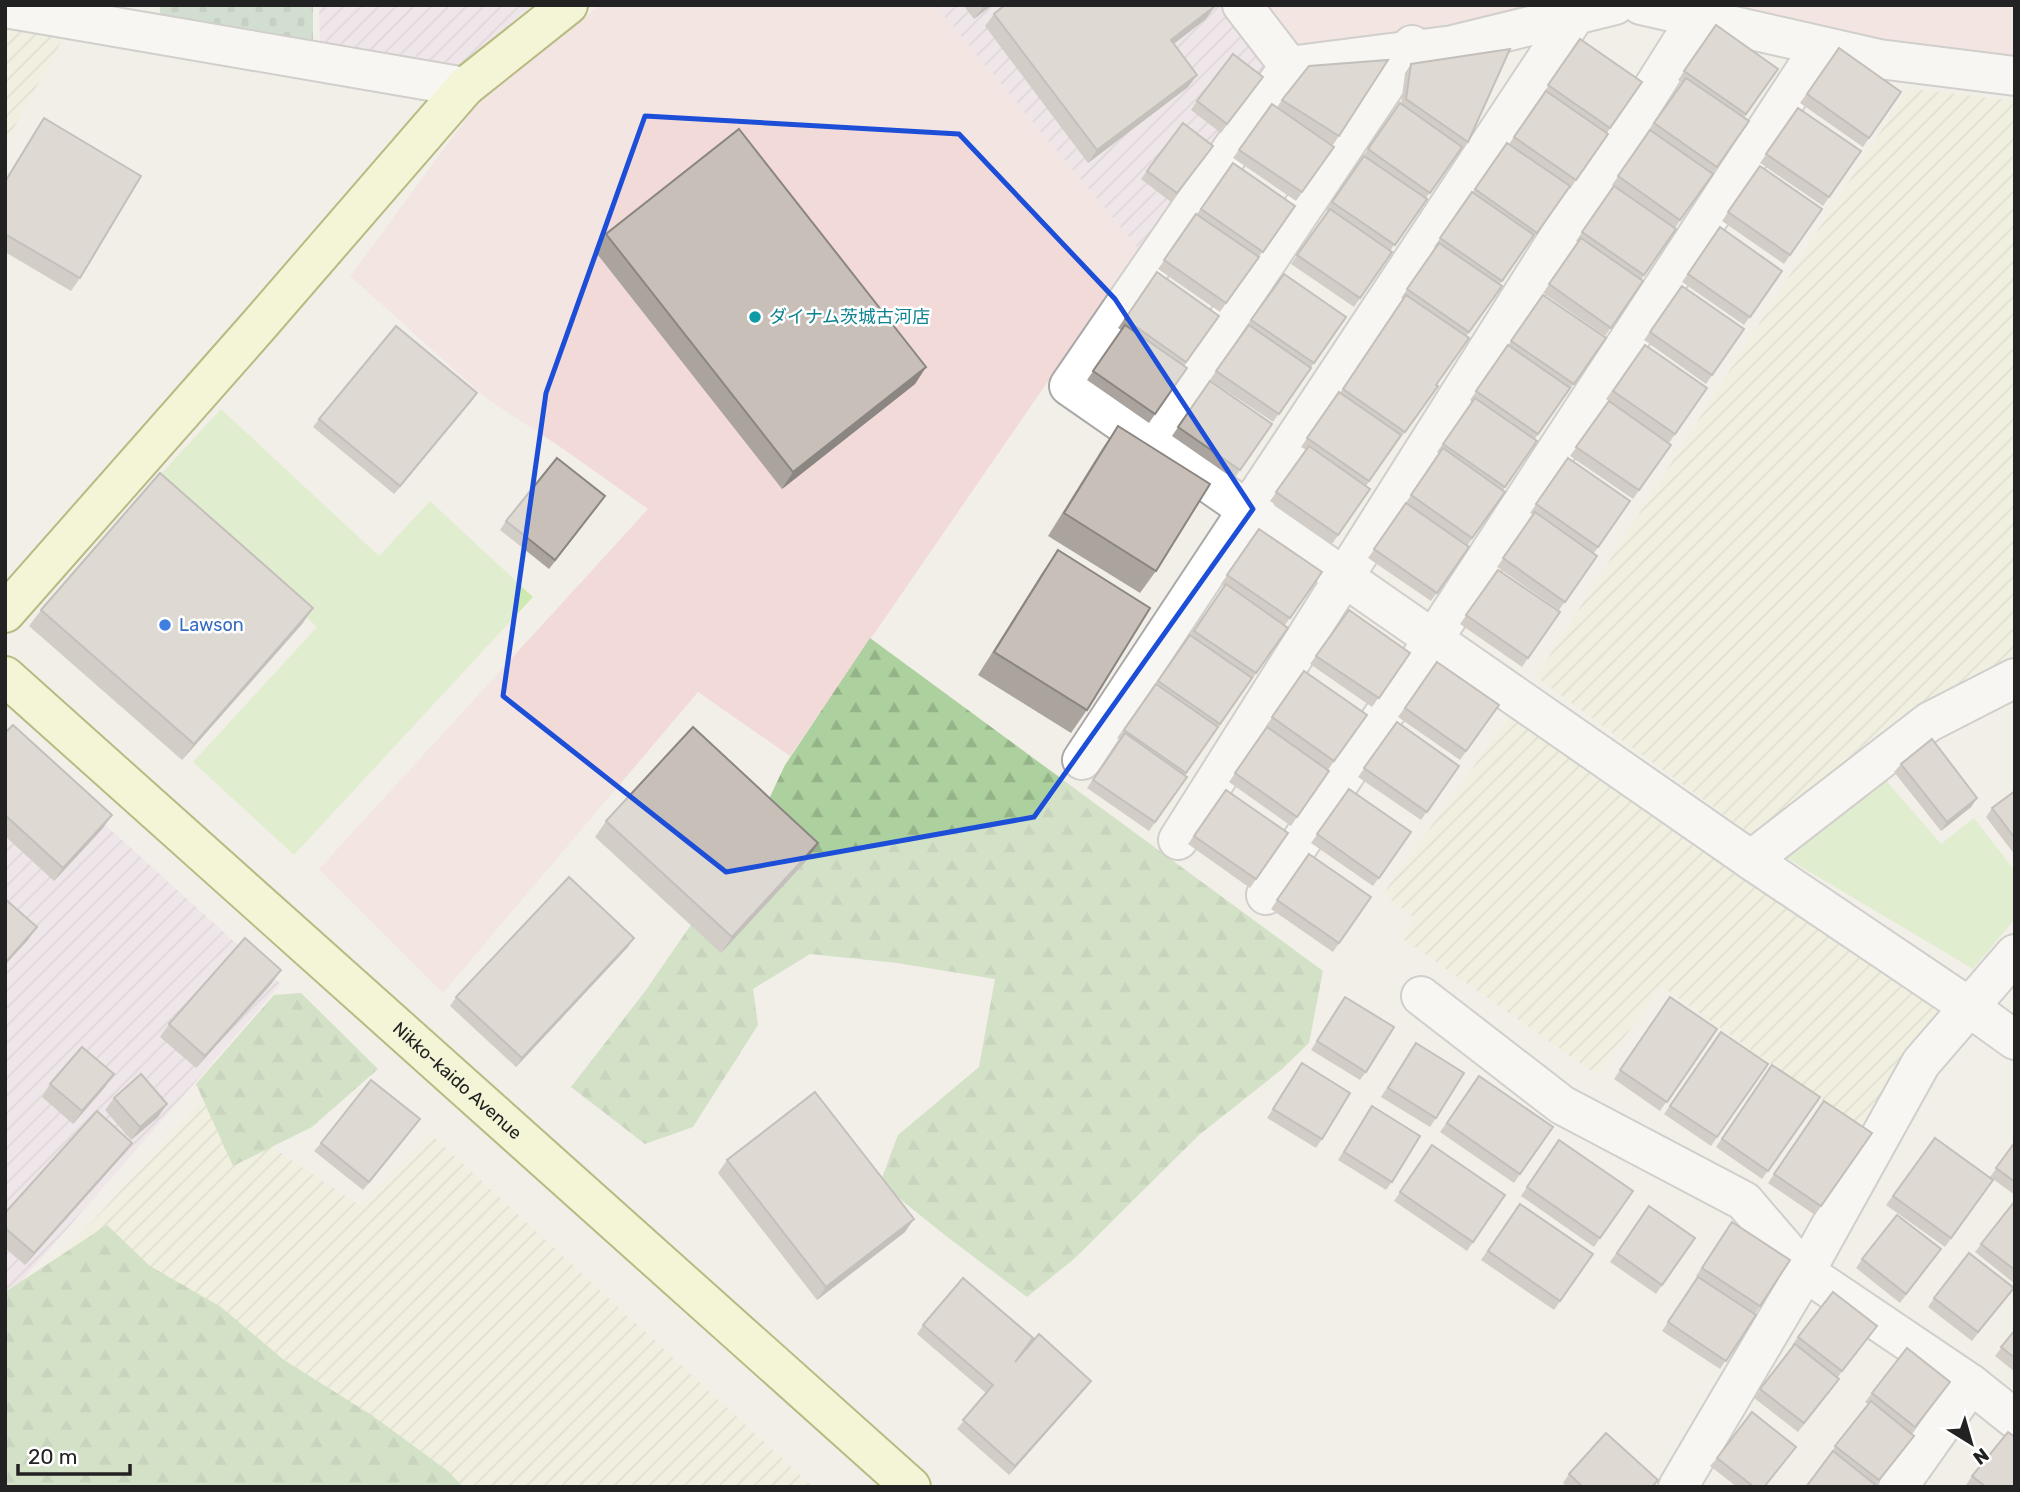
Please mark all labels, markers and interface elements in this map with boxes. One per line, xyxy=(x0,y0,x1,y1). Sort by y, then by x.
place label: ダイナム茨城古河店 xyxy=(769,306,930,328)
marker: ダイナム茨城古河店 xyxy=(747,309,763,325)
place label: Lawson xyxy=(179,614,244,636)
marker: Lawson xyxy=(157,617,173,633)
street label: Nikko-kaido Avenue xyxy=(388,1017,526,1144)
north arrow xyxy=(1936,1408,2006,1478)
scale bar xyxy=(18,1432,130,1476)
text: N xyxy=(1969,1443,1993,1469)
text: 20 m xyxy=(28,1444,77,1469)

